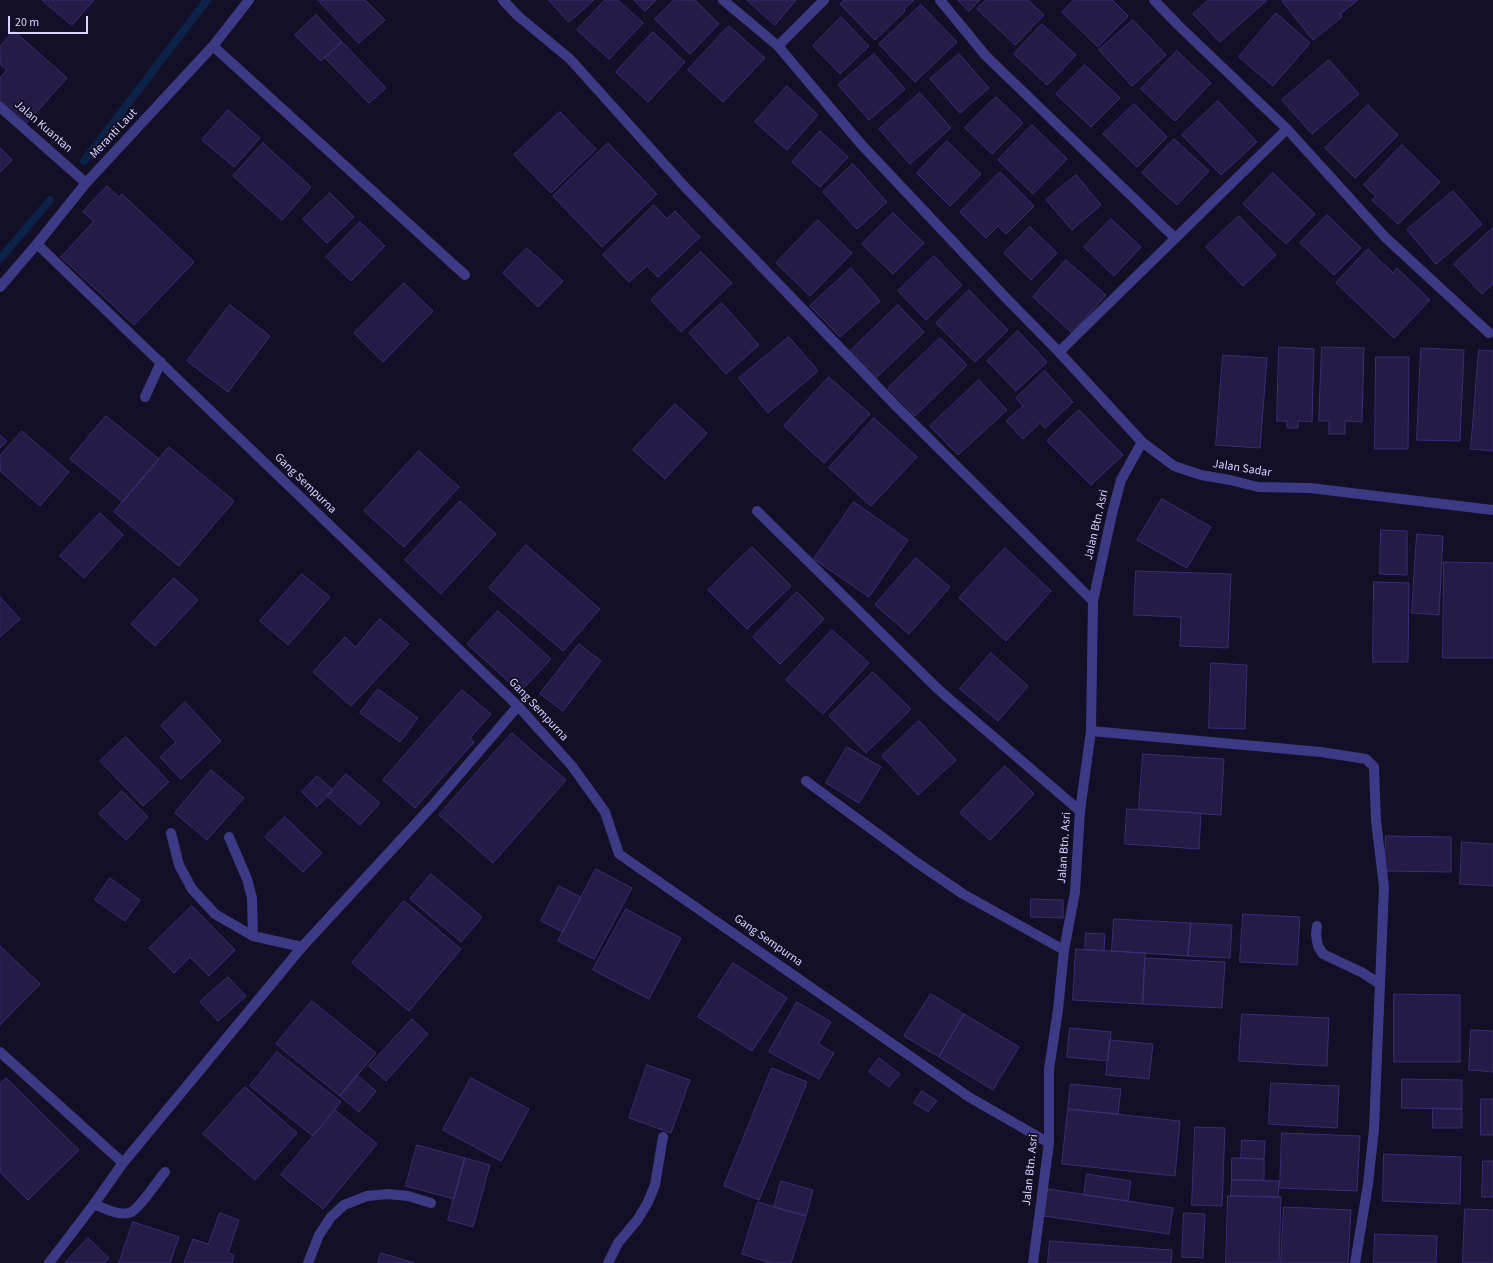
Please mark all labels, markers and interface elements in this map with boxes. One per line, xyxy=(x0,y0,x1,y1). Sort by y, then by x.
scale bar xyxy=(10,8,90,34)
text: 20 m xyxy=(15,14,39,31)
street label: Jalan Kuantan xyxy=(11,98,75,156)
street label: Meranti Laut xyxy=(87,106,141,162)
street label: Gang Sempurna xyxy=(271,451,339,517)
street label: Jalan Sadar xyxy=(1212,457,1272,481)
street label: Jalan Btn. Asri xyxy=(1082,488,1112,562)
street label: Gang Sempurna xyxy=(505,676,571,744)
street label: Jalan Btn. Asri xyxy=(1055,812,1075,884)
street label: Gang Sempurna xyxy=(731,912,805,970)
street label: Jalan Btn. Asri xyxy=(1020,1134,1042,1206)

